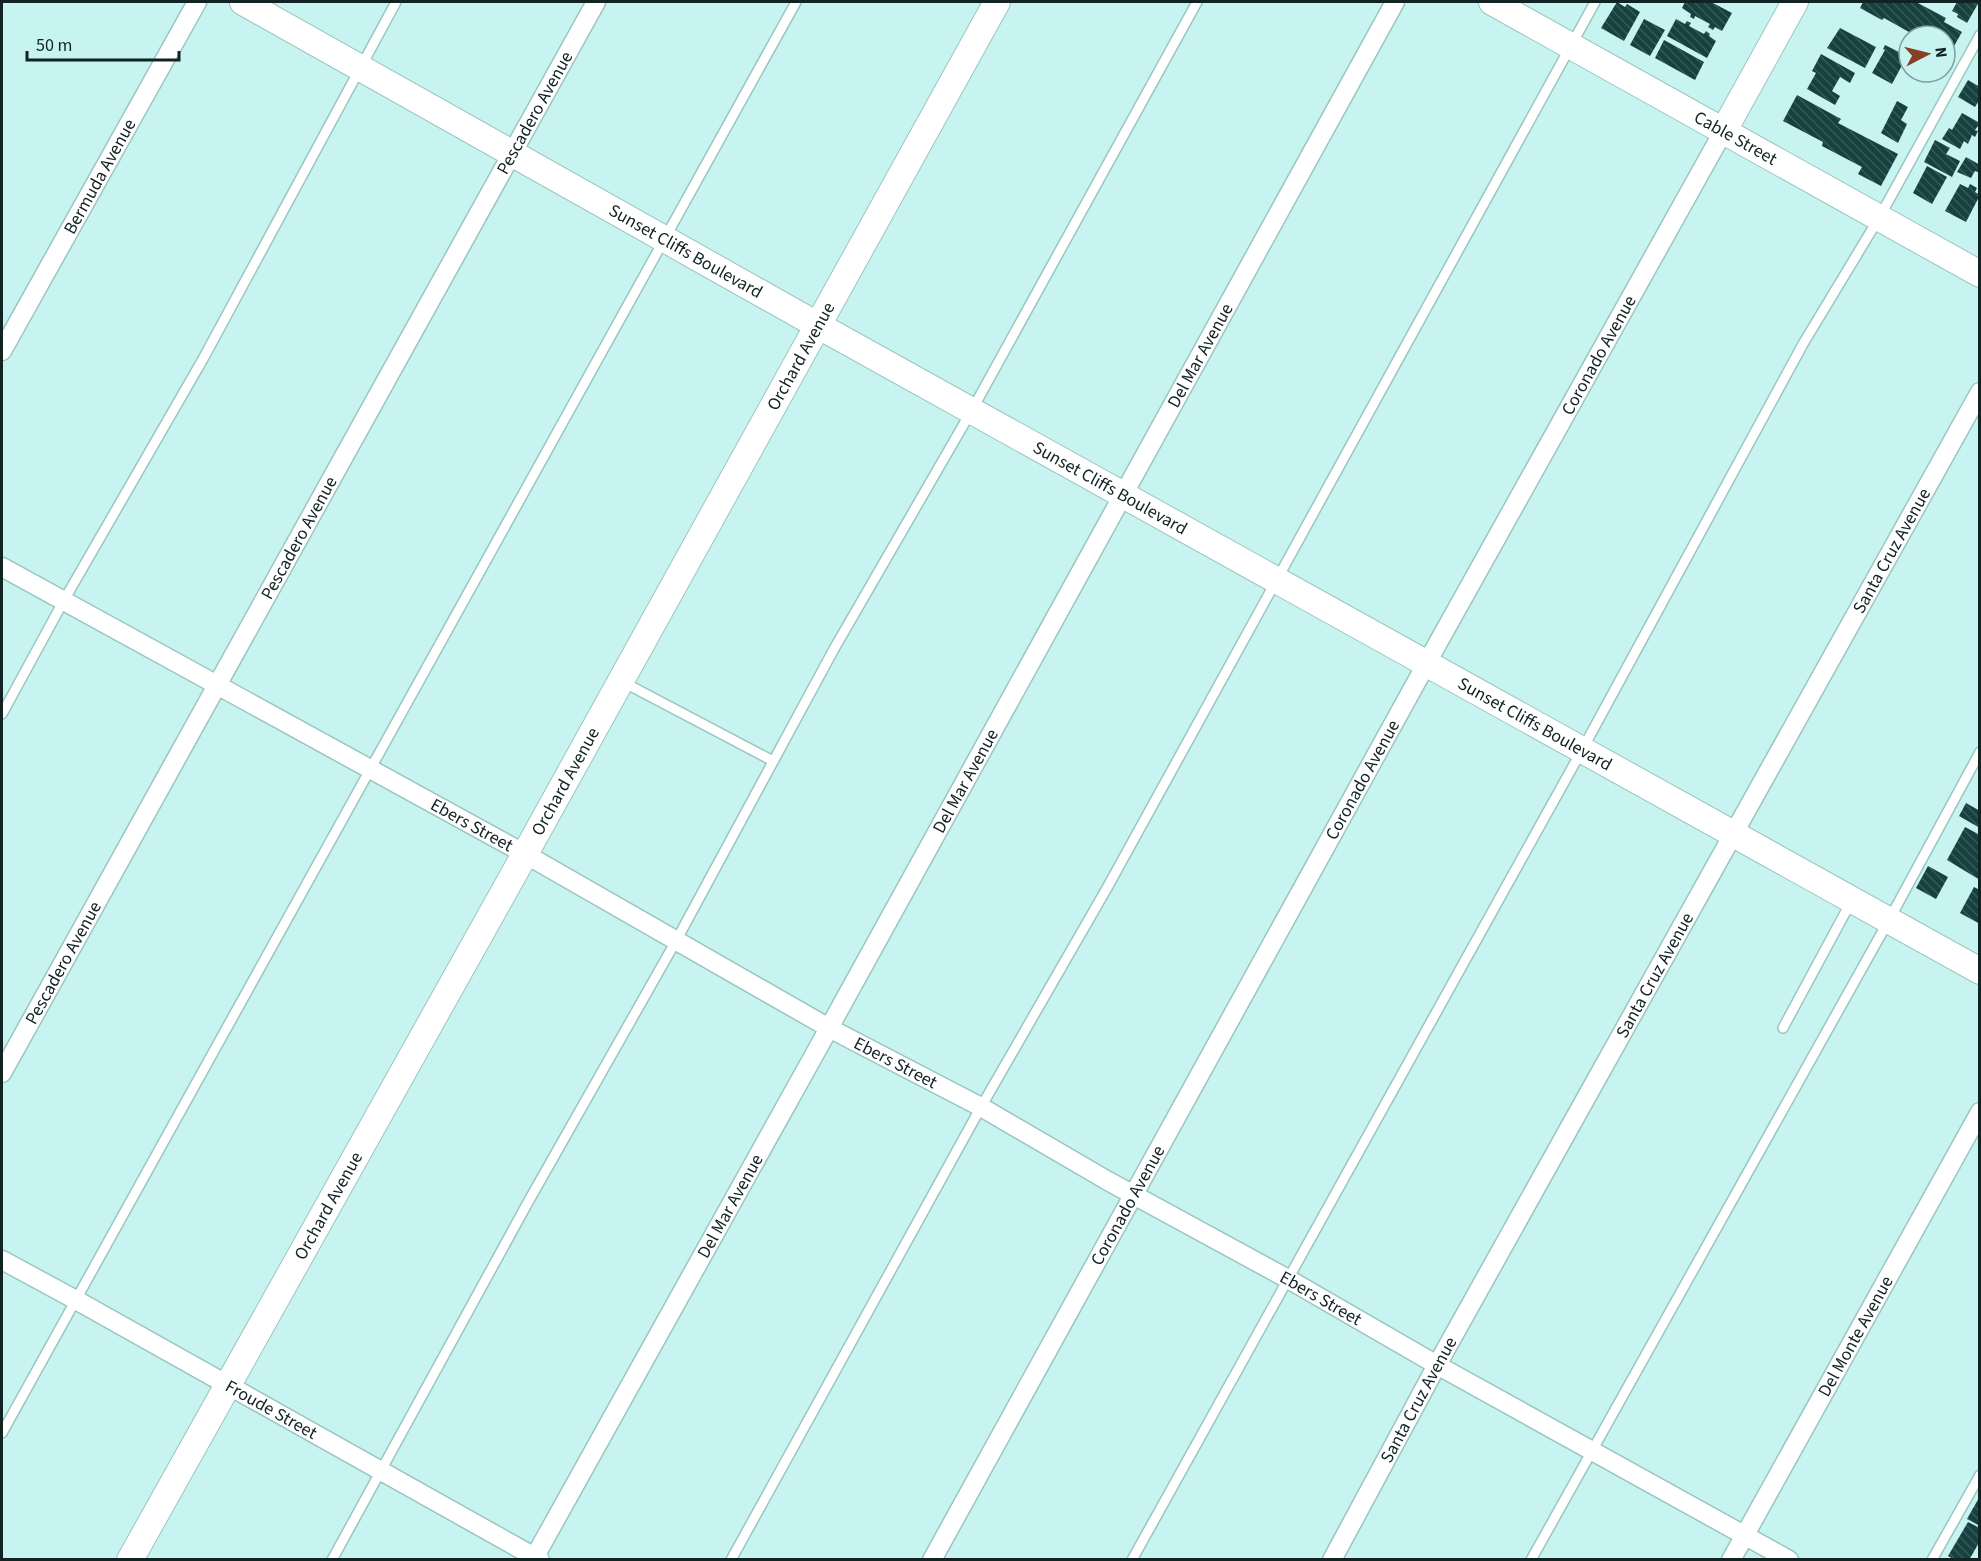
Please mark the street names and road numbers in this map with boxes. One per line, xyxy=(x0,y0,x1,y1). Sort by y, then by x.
street label: Pescadero Avenue xyxy=(491,47,579,179)
street label: Cable Street xyxy=(1689,105,1782,171)
street label: Bermuda Avenue xyxy=(58,114,142,239)
street label: Sunset Cliffs Boulevard xyxy=(604,198,767,305)
street label: Coronado Avenue xyxy=(1555,291,1642,420)
street label: Orchard Avenue xyxy=(761,298,841,415)
street label: Del Mar Avenue xyxy=(1162,299,1239,412)
street label: Sunset Cliffs Boulevard xyxy=(1028,435,1192,541)
street label: Pescadero Avenue xyxy=(255,472,344,604)
street label: Santa Cruz Avenue xyxy=(1847,484,1937,618)
street label: Sunset Cliffs Boulevard xyxy=(1453,671,1617,777)
street label: Coronado Avenue xyxy=(1320,715,1406,845)
street label: Orchard Avenue xyxy=(526,723,606,840)
street label: Del Mar Avenue xyxy=(927,724,1005,838)
street label: Ebers Street xyxy=(426,792,518,858)
street label: Pescadero Avenue xyxy=(19,897,108,1029)
street label: Santa Cruz Avenue xyxy=(1610,908,1700,1043)
street label: Ebers Street xyxy=(849,1031,942,1095)
street label: Coronado Avenue xyxy=(1085,1141,1171,1270)
street label: Orchard Avenue xyxy=(288,1147,369,1265)
street label: Del Mar Avenue xyxy=(691,1150,770,1263)
street label: Ebers Street xyxy=(1275,1265,1366,1332)
street label: Del Monte Avenue xyxy=(1812,1271,1900,1401)
street label: Santa Cruz Avenue xyxy=(1375,1332,1463,1468)
street label: Froude Street xyxy=(221,1374,322,1446)

